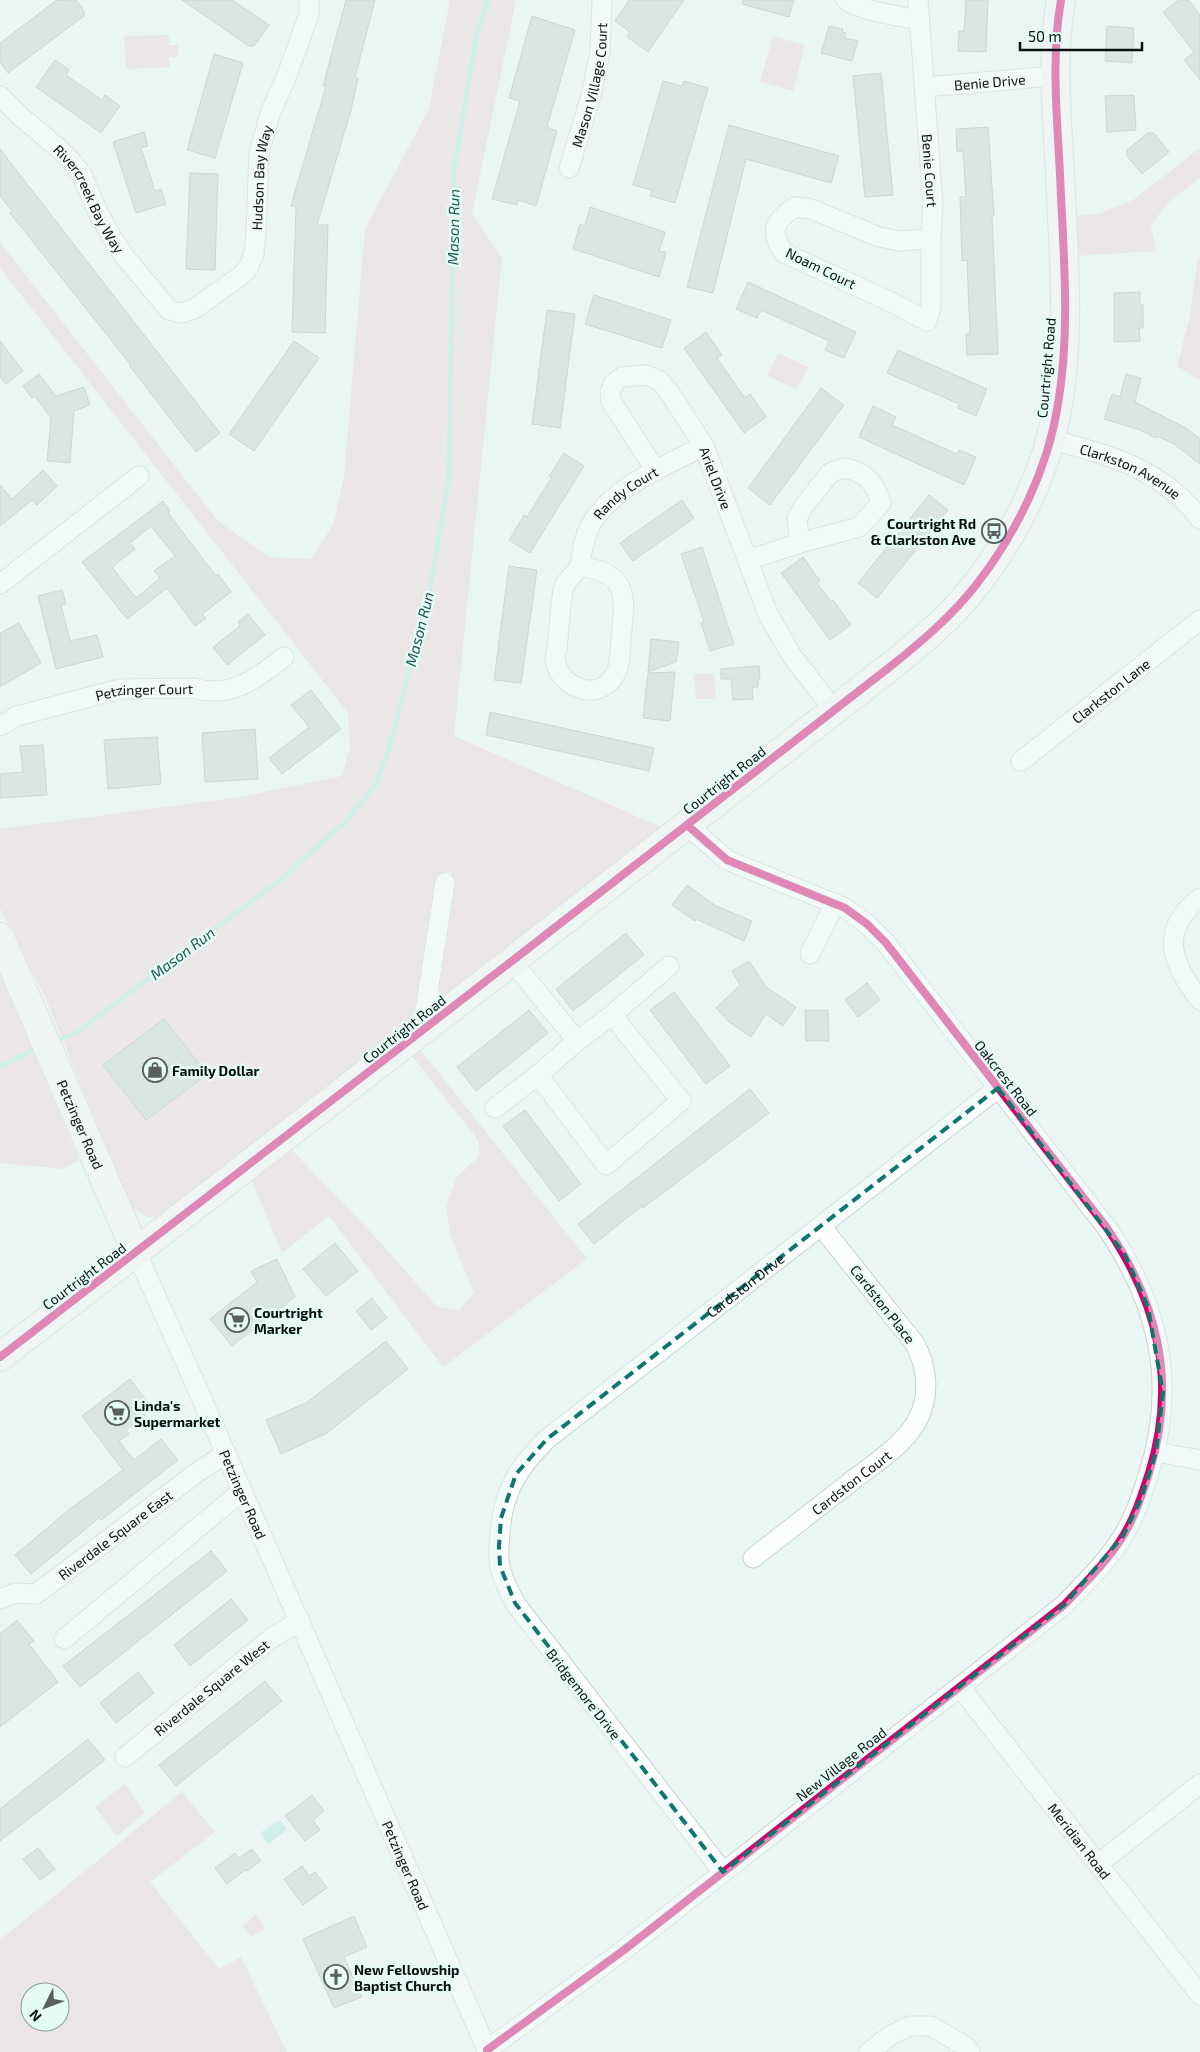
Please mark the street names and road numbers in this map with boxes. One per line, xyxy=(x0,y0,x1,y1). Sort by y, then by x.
street label: Mason Village Court xyxy=(567,22,610,149)
street label: Benie Drive xyxy=(953,70,1026,93)
street label: Hudson Bay Way xyxy=(248,122,275,231)
street label: Benie Court xyxy=(919,133,942,208)
street label: Rivercreek Bay Way xyxy=(50,140,129,257)
street label: Noam Court xyxy=(783,244,859,292)
street label: Courtright Road xyxy=(1033,317,1059,419)
street label: Clarkston Avenue xyxy=(1078,439,1185,502)
street label: Ariel Drive xyxy=(696,444,736,511)
street label: Randy Court xyxy=(589,462,661,522)
street label: Clarkston Lane xyxy=(1068,654,1153,726)
street label: Petzinger Court xyxy=(93,680,193,704)
street label: Courtright Road xyxy=(679,742,769,818)
street label: Courtright Road xyxy=(359,991,449,1067)
street label: Oakcrest Road xyxy=(971,1037,1041,1119)
street label: Petzinger Road xyxy=(54,1077,108,1172)
street label: Courtright Road xyxy=(39,1239,129,1313)
street label: Cardston Drive xyxy=(703,1249,787,1321)
street label: Cardston Place xyxy=(847,1261,919,1347)
street label: Cardston Court xyxy=(808,1446,894,1518)
street label: Petzinger Road xyxy=(217,1447,271,1541)
street label: Riverdale Square East xyxy=(54,1486,175,1583)
street label: Riverdale Square West xyxy=(150,1635,272,1739)
street label: Bridgemore Drive xyxy=(543,1645,625,1743)
street label: New Village Road xyxy=(792,1723,890,1805)
street label: Meridian Road xyxy=(1045,1799,1115,1882)
street label: Petzinger Road xyxy=(379,1818,433,1912)

